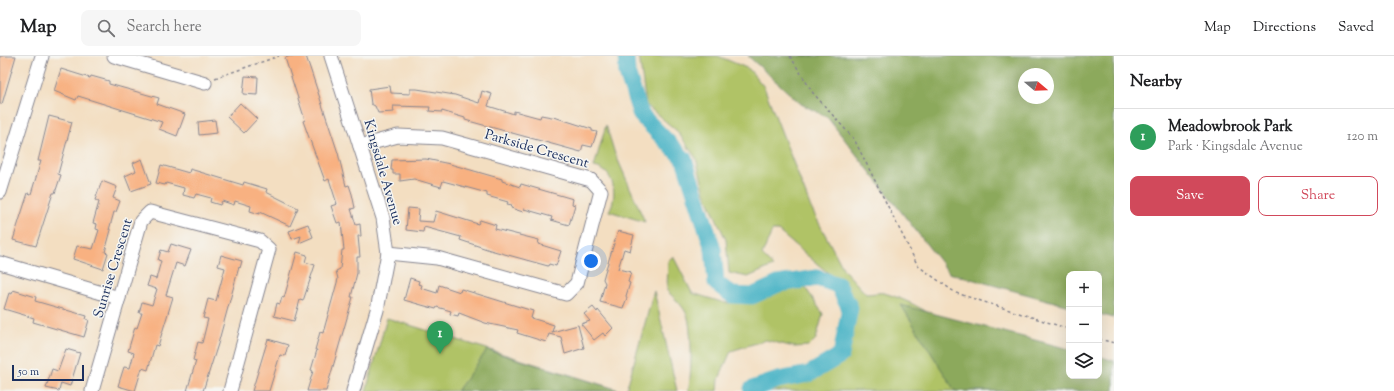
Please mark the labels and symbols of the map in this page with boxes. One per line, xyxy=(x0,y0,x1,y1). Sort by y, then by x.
north arrow xyxy=(1018,68,1054,104)
street label: Kingsdale Avenue xyxy=(357,117,407,228)
street label: Parkside Crescent xyxy=(482,125,591,174)
street label: Sunrise Crescent xyxy=(89,216,139,321)
your location xyxy=(581,251,601,271)
pin: 1 xyxy=(427,321,453,354)
scale bar xyxy=(12,363,84,382)

